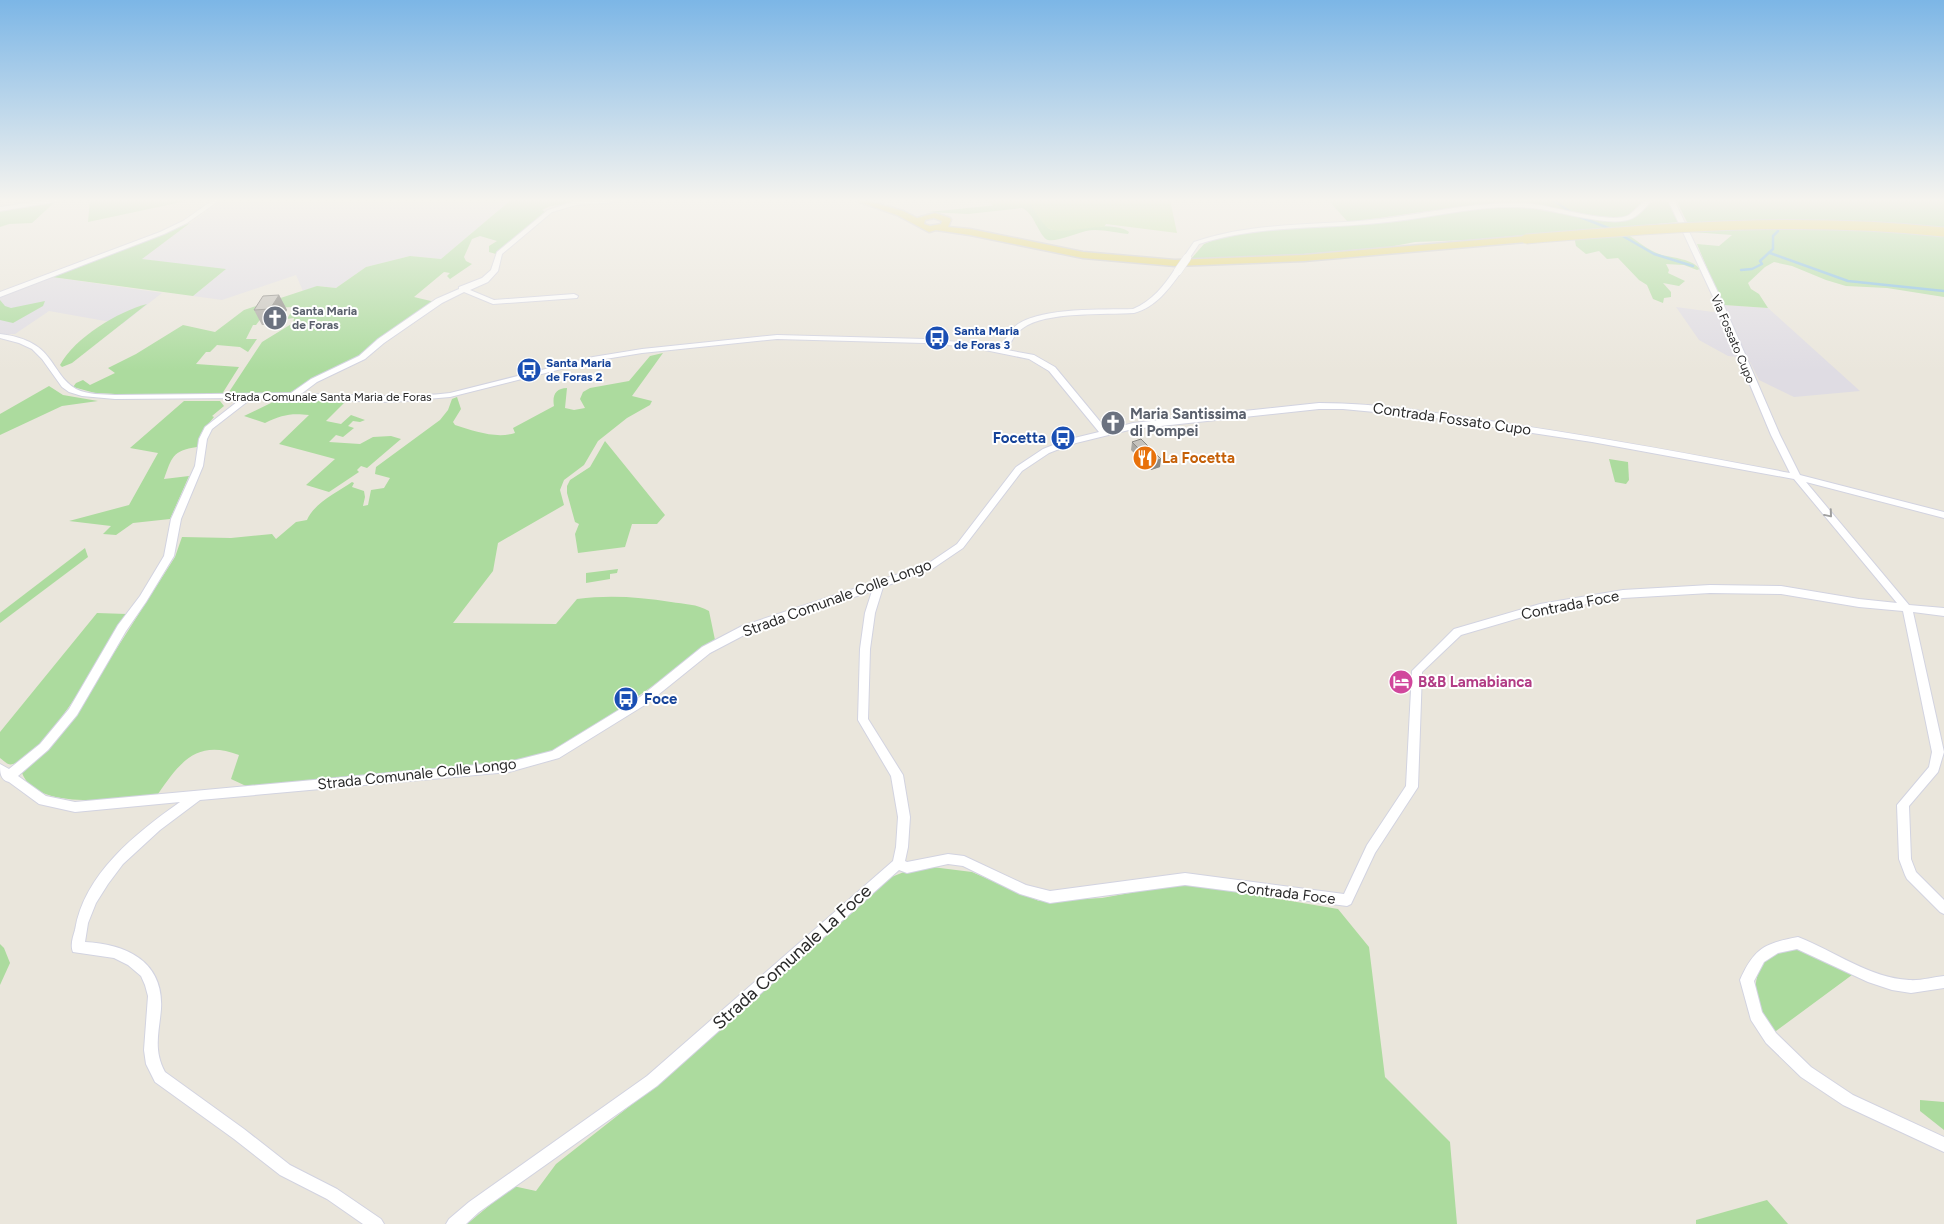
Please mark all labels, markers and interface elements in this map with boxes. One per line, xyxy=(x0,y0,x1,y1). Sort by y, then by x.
street label: Via Fossato Cupo xyxy=(1708,293,1758,385)
place label: Santa Maria de Foras xyxy=(292,304,357,332)
church icon: Santa Maria de Foras xyxy=(262,305,288,331)
place label: Santa Maria de Foras 3 xyxy=(954,324,1019,352)
bus stop icon: Santa Maria de Foras 3 xyxy=(924,325,950,351)
place label: Santa Maria de Foras 2 xyxy=(546,356,611,384)
bus stop icon: Santa Maria de Foras 2 xyxy=(516,357,542,383)
street label: Strada Comunale Santa Maria de Foras xyxy=(224,390,432,404)
street label: Contrada Fossato Cupo xyxy=(1372,399,1533,439)
place label: Maria Santissima di Pompei xyxy=(1130,405,1247,440)
church icon: Maria Santissima di Pompei xyxy=(1100,410,1126,436)
bus stop icon: Focetta xyxy=(1050,425,1076,451)
place label: Focetta xyxy=(993,429,1046,447)
restaurant icon: La Focetta xyxy=(1132,445,1158,471)
place label: La Focetta xyxy=(1162,449,1235,467)
one-way arrow xyxy=(1823,508,1831,517)
street label: Strada Comunale Colle Longo xyxy=(740,555,934,641)
street label: Contrada Foce xyxy=(1519,587,1621,623)
hotel icon: B&B Lamabianca xyxy=(1388,669,1414,695)
place label: B&B Lamabianca xyxy=(1418,673,1532,691)
bus stop icon: Foce xyxy=(613,686,639,712)
place label: Foce xyxy=(644,690,678,708)
street label: Strada Comunale Colle Longo xyxy=(317,755,518,793)
street label: Contrada Foce xyxy=(1236,878,1336,908)
street label: Strada Comunale La Foce xyxy=(708,880,876,1034)

